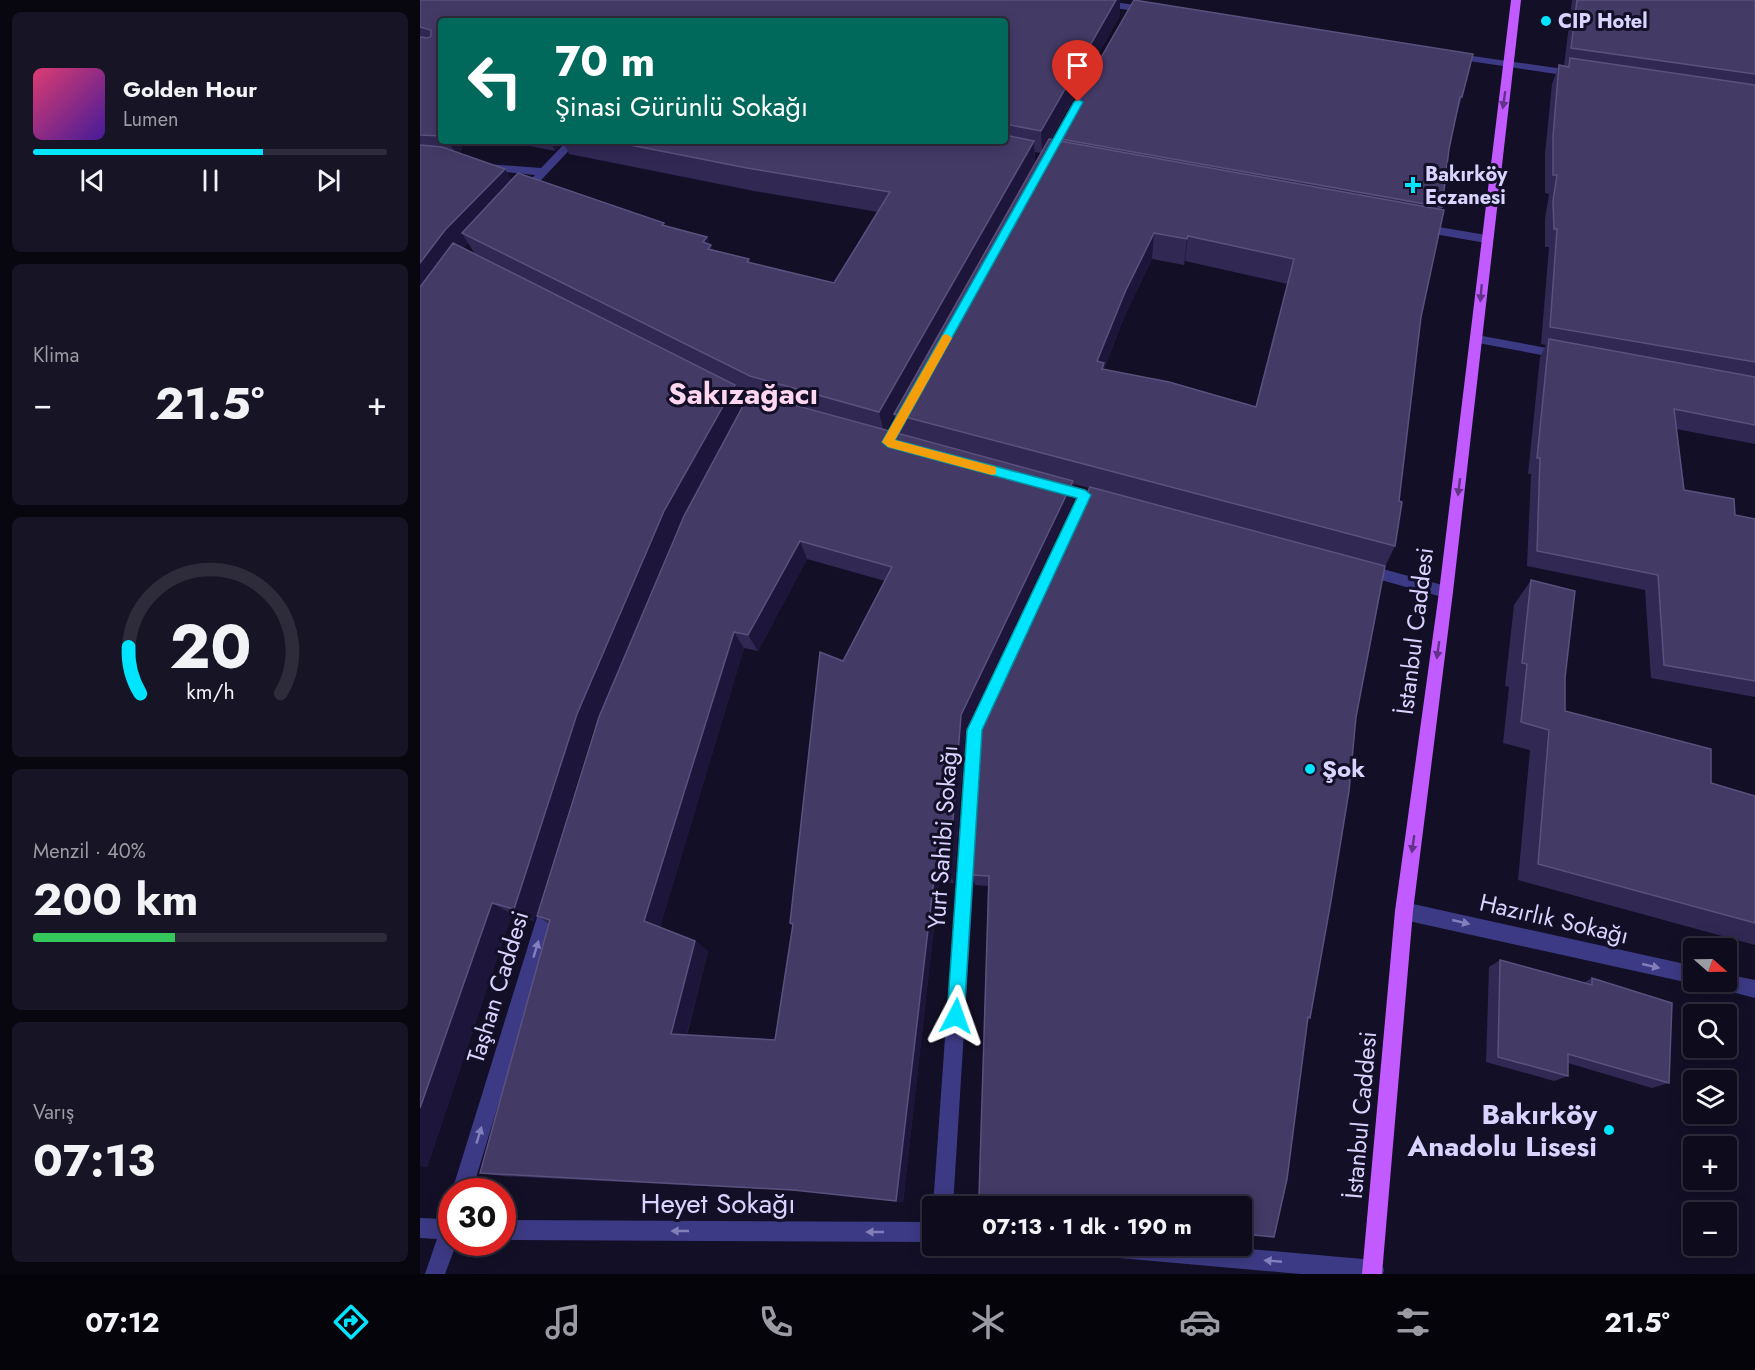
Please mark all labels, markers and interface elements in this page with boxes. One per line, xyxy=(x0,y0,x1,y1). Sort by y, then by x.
place label: CIP Hotel xyxy=(1558,7,1648,36)
marker: CIP Hotel xyxy=(1539,14,1553,28)
text: 70 m xyxy=(555,31,655,92)
pin xyxy=(1052,40,1103,102)
icon: left xyxy=(456,42,534,120)
icon: arrive xyxy=(1061,49,1094,82)
text: Golden Hour xyxy=(123,73,257,105)
text: Şinasi Gürünlü Sokağı xyxy=(555,87,808,126)
one-way arrow xyxy=(1500,90,1509,109)
text: Lumen xyxy=(123,105,179,134)
place label: Bakırköy Eczanesi xyxy=(1425,160,1508,212)
icon: previous xyxy=(76,164,109,197)
icon: pause xyxy=(194,164,227,197)
icon: next xyxy=(312,164,345,197)
marker: Bakırköy Eczanesi xyxy=(1406,178,1420,192)
one-way arrow xyxy=(1476,284,1486,303)
text: Klima xyxy=(33,341,79,370)
text: 21.5° xyxy=(155,371,264,436)
district label: Sakızağacı xyxy=(668,372,818,415)
text: − xyxy=(33,380,52,427)
text: + xyxy=(367,380,387,427)
one-way arrow xyxy=(1454,478,1463,497)
street label: İstanbul Caddesi xyxy=(1387,545,1442,716)
text: 20 xyxy=(169,601,251,691)
one-way arrow xyxy=(1434,641,1443,660)
text: km/h xyxy=(186,676,234,707)
street label: Yurt Sahibi Sokağı xyxy=(919,744,966,930)
place label: Şok xyxy=(1322,751,1365,786)
marker: Şok xyxy=(1303,762,1317,776)
one-way arrow xyxy=(1408,834,1417,853)
text: Menzil · 40% xyxy=(33,837,146,866)
text: 200 km xyxy=(33,867,198,932)
street label: Hazırlık Sokağı xyxy=(1476,884,1632,953)
street label: Taşhan Caddesi xyxy=(458,906,537,1067)
one-way arrow xyxy=(1452,918,1471,927)
north arrow xyxy=(1683,938,1737,992)
map controls xyxy=(1683,938,1737,1256)
one-way arrow xyxy=(532,940,541,958)
one-way arrow xyxy=(1642,961,1660,971)
position arrow xyxy=(924,984,988,1048)
button: search xyxy=(1683,1004,1737,1058)
street label: İstanbul Caddesi xyxy=(1336,1030,1385,1200)
button: layers xyxy=(1683,1070,1737,1124)
place label: Bakırköy Anadolu Lisesi xyxy=(1407,1094,1597,1167)
text: Varış xyxy=(33,1098,74,1127)
marker: Bakırköy Anadolu Lisesi xyxy=(1602,1123,1616,1137)
one-way arrow xyxy=(475,1126,484,1144)
text: 07:13 xyxy=(33,1128,155,1193)
button: + xyxy=(1683,1136,1737,1190)
speed limit sign: 30 xyxy=(438,1178,516,1256)
street label: Heyet Sokağı xyxy=(640,1183,796,1224)
button: − xyxy=(1683,1202,1737,1256)
text: 07:13 · 1 dk · 190 m xyxy=(982,1210,1192,1242)
one-way arrow xyxy=(670,1226,689,1236)
one-way arrow xyxy=(865,1227,884,1237)
one-way arrow xyxy=(1264,1256,1283,1266)
icon: directions xyxy=(330,1301,372,1343)
icon: music xyxy=(542,1301,584,1343)
icon: phone xyxy=(755,1301,797,1343)
icon: climate xyxy=(967,1301,1009,1343)
icon: car xyxy=(1179,1301,1221,1343)
icon: filters xyxy=(1392,1301,1434,1343)
text: 07:12 xyxy=(85,1303,160,1342)
text: 21.5° xyxy=(1604,1303,1670,1342)

